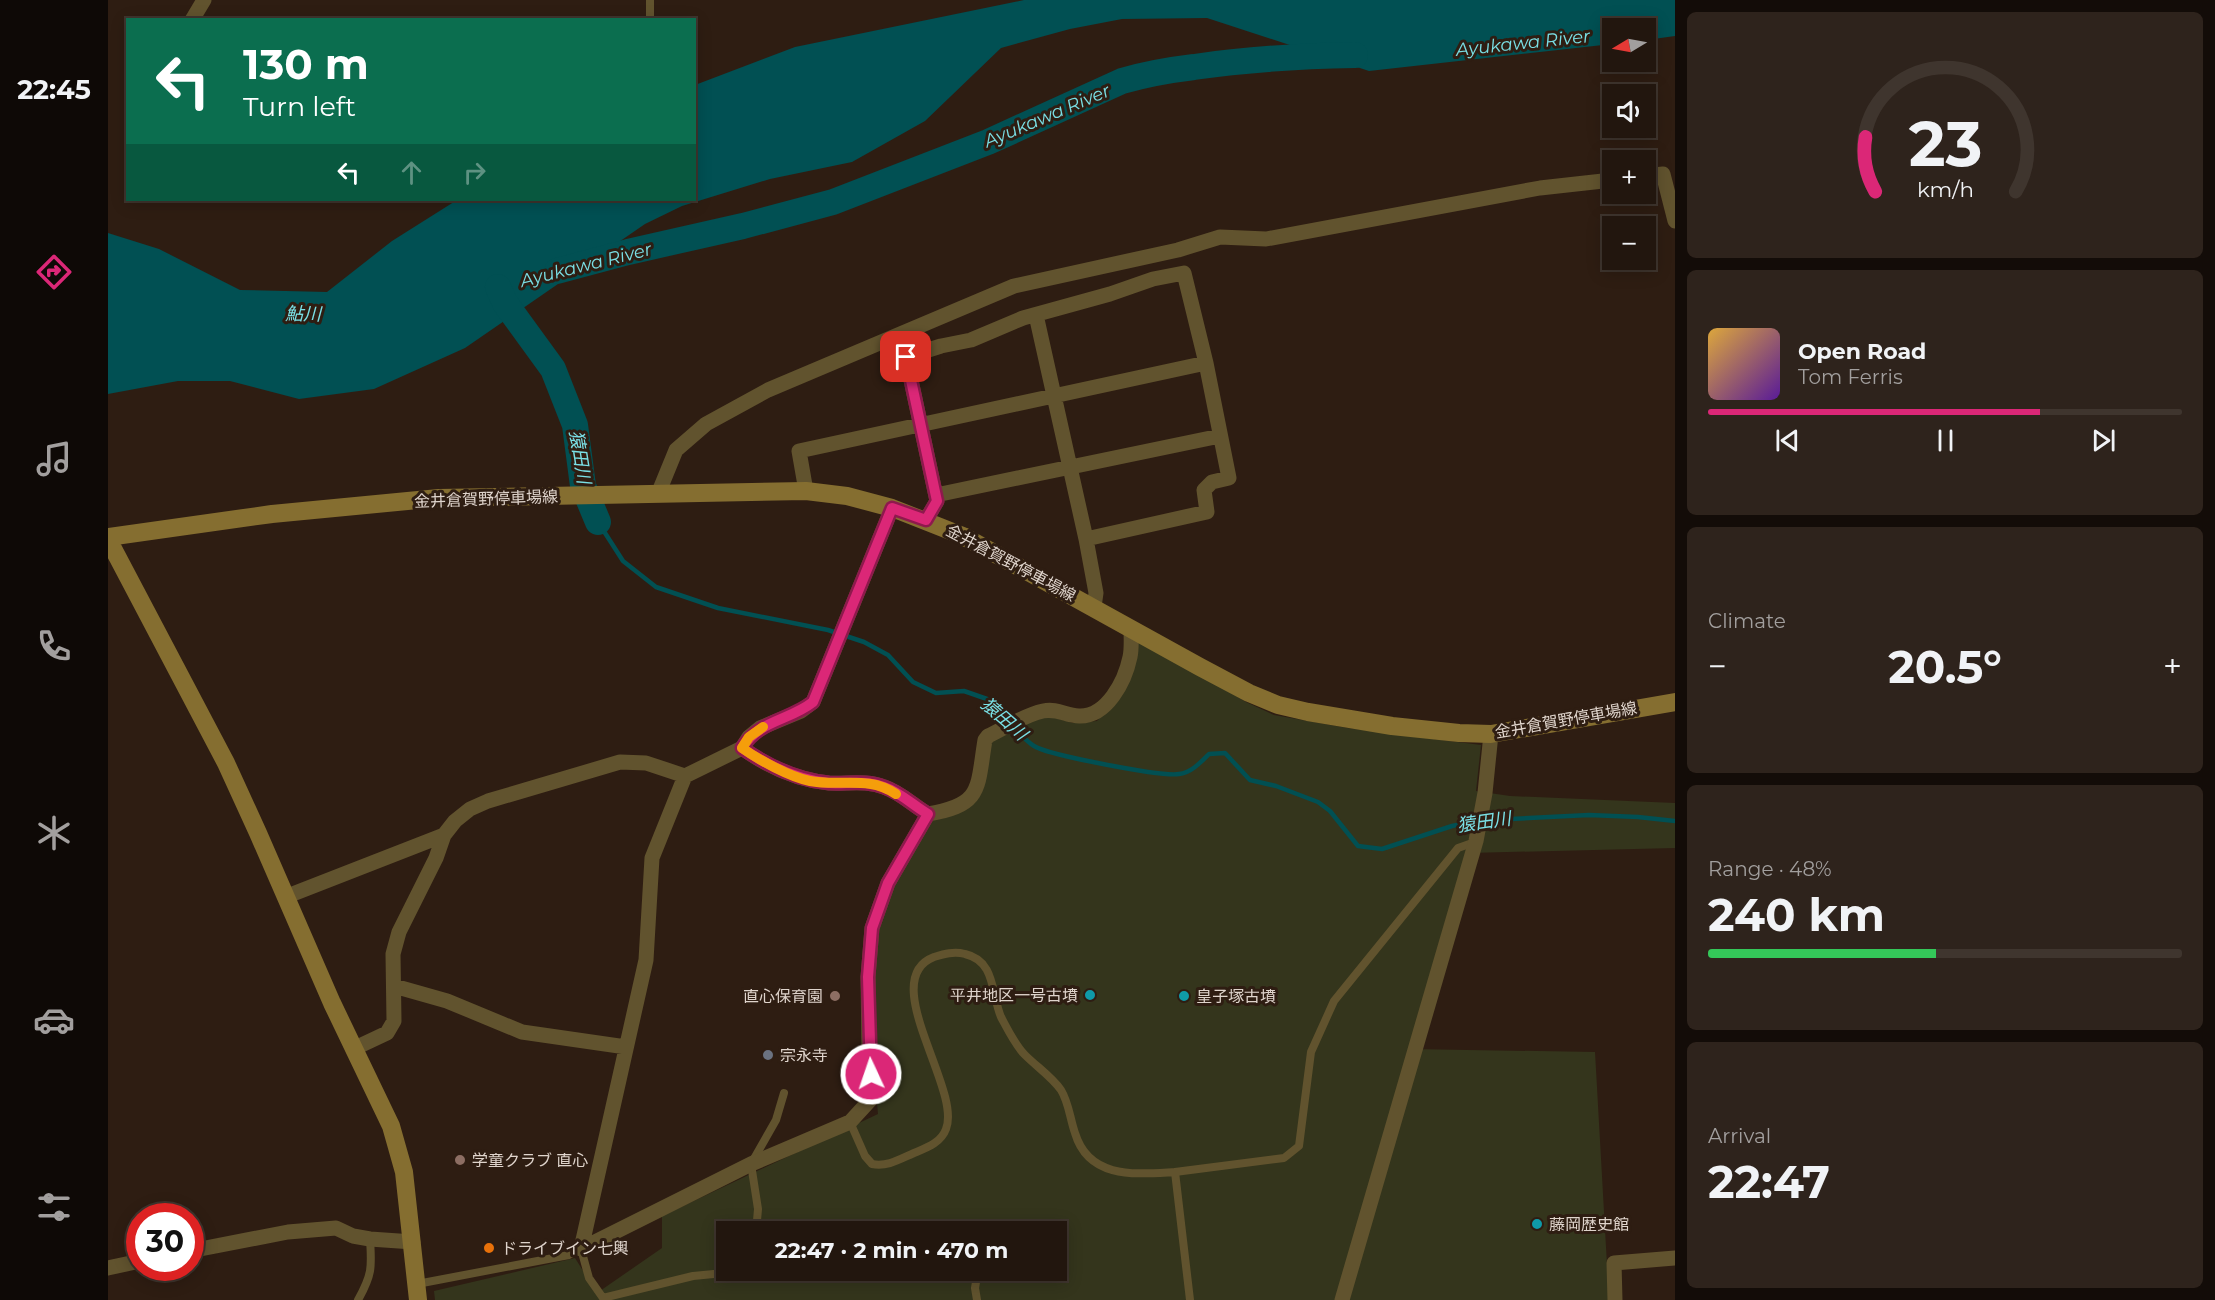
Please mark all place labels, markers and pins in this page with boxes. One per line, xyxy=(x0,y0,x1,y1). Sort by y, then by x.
pin xyxy=(880,331,931,382)
place label: 平井地区一号古墳 xyxy=(950,986,1078,1005)
place label: 直心保育園 xyxy=(743,987,823,1006)
place label: 皇子塚古墳 xyxy=(1196,987,1276,1006)
marker: 平井地区一号古墳 xyxy=(1083,988,1097,1002)
marker: 直心保育園 xyxy=(828,989,842,1003)
marker: 皇子塚古墳 xyxy=(1177,989,1191,1003)
place label: 宗永寺 xyxy=(780,1046,828,1065)
marker: 宗永寺 xyxy=(761,1048,775,1062)
place label: 学童クラブ 直心 xyxy=(472,1151,588,1170)
marker: 学童クラブ 直心 xyxy=(453,1153,467,1167)
place label: 藤岡歴史館 xyxy=(1549,1215,1629,1234)
marker: 藤岡歴史館 xyxy=(1530,1217,1544,1231)
place label: ドライブイン七輿 xyxy=(501,1239,629,1258)
marker: ドライブイン七輿 xyxy=(482,1241,496,1255)

